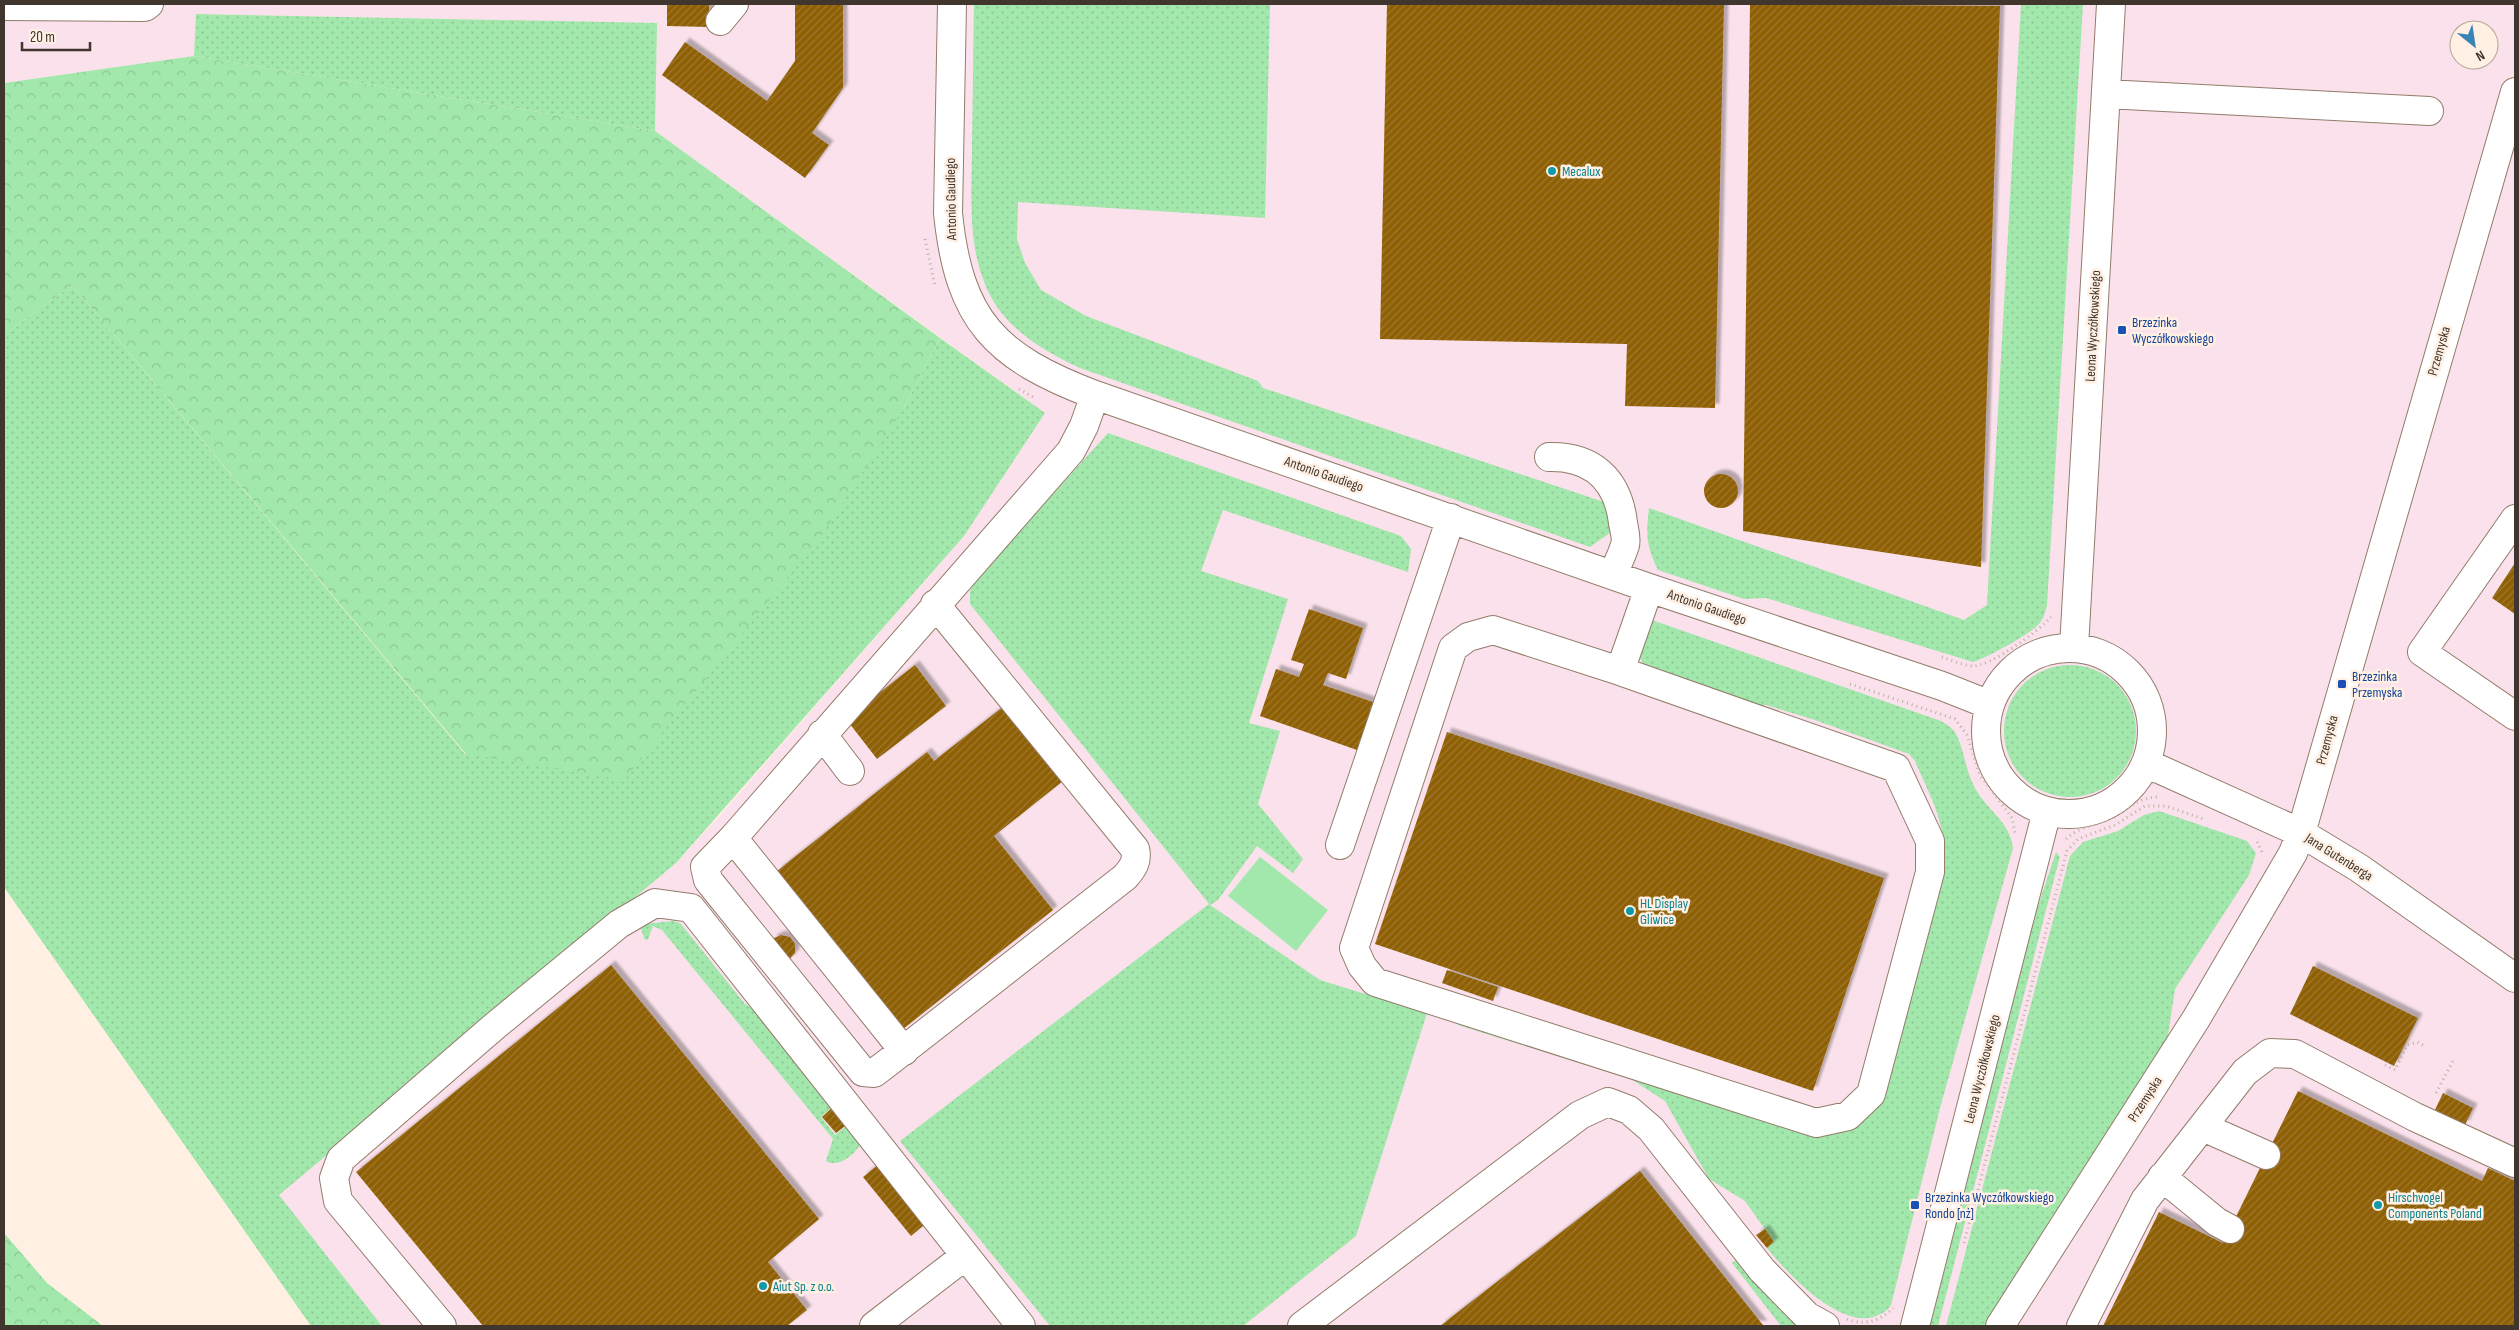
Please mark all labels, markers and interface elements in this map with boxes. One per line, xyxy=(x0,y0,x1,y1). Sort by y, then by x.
scale bar xyxy=(22,20,90,52)
north arrow xyxy=(2449,20,2499,70)
text: 20 m xyxy=(30,28,55,47)
text: N xyxy=(2473,47,2488,65)
street label: Antonio Gaudiego xyxy=(942,157,960,241)
place label: Mecalux xyxy=(1562,163,1601,180)
marker: Mecalux xyxy=(1546,165,1558,177)
street label: Leona Wyczółkowskiego xyxy=(2082,270,2104,382)
place label: Brzezinka Wyczółkowskiego xyxy=(2132,314,2214,347)
marker: Brzezinka Wyczółkowskiego xyxy=(2116,324,2128,336)
street label: Przemyska xyxy=(2424,324,2454,378)
street label: Antonio Gaudiego xyxy=(1281,452,1366,496)
street label: Antonio Gaudiego xyxy=(1664,585,1749,629)
place label: Brzezinka Przemyska xyxy=(2352,668,2403,701)
marker: Brzezinka Przemyska xyxy=(2336,678,2348,690)
street label: Przemyska xyxy=(2312,713,2342,767)
street label: Jana Gutenberga xyxy=(2301,829,2376,884)
place label: HL Display Gliwice xyxy=(1640,895,1689,928)
marker: HL Display Gliwice xyxy=(1624,905,1636,917)
street label: Leona Wyczółkowskiego xyxy=(1960,1013,2004,1125)
street label: Przemyska xyxy=(2124,1073,2166,1125)
place label: Brzezinka Wyczółkowskiego Rondo [nż] xyxy=(1925,1189,2054,1222)
place label: Hirschvogel Components Poland xyxy=(2388,1189,2482,1222)
marker: Brzezinka Wyczółkowskiego Rondo [nż] xyxy=(1909,1199,1921,1211)
marker: Hirschvogel Components Poland xyxy=(2372,1199,2384,1211)
place label: Aiut Sp. z o.o. xyxy=(772,1278,834,1295)
marker: Aiut Sp. z o.o. xyxy=(757,1280,769,1292)

